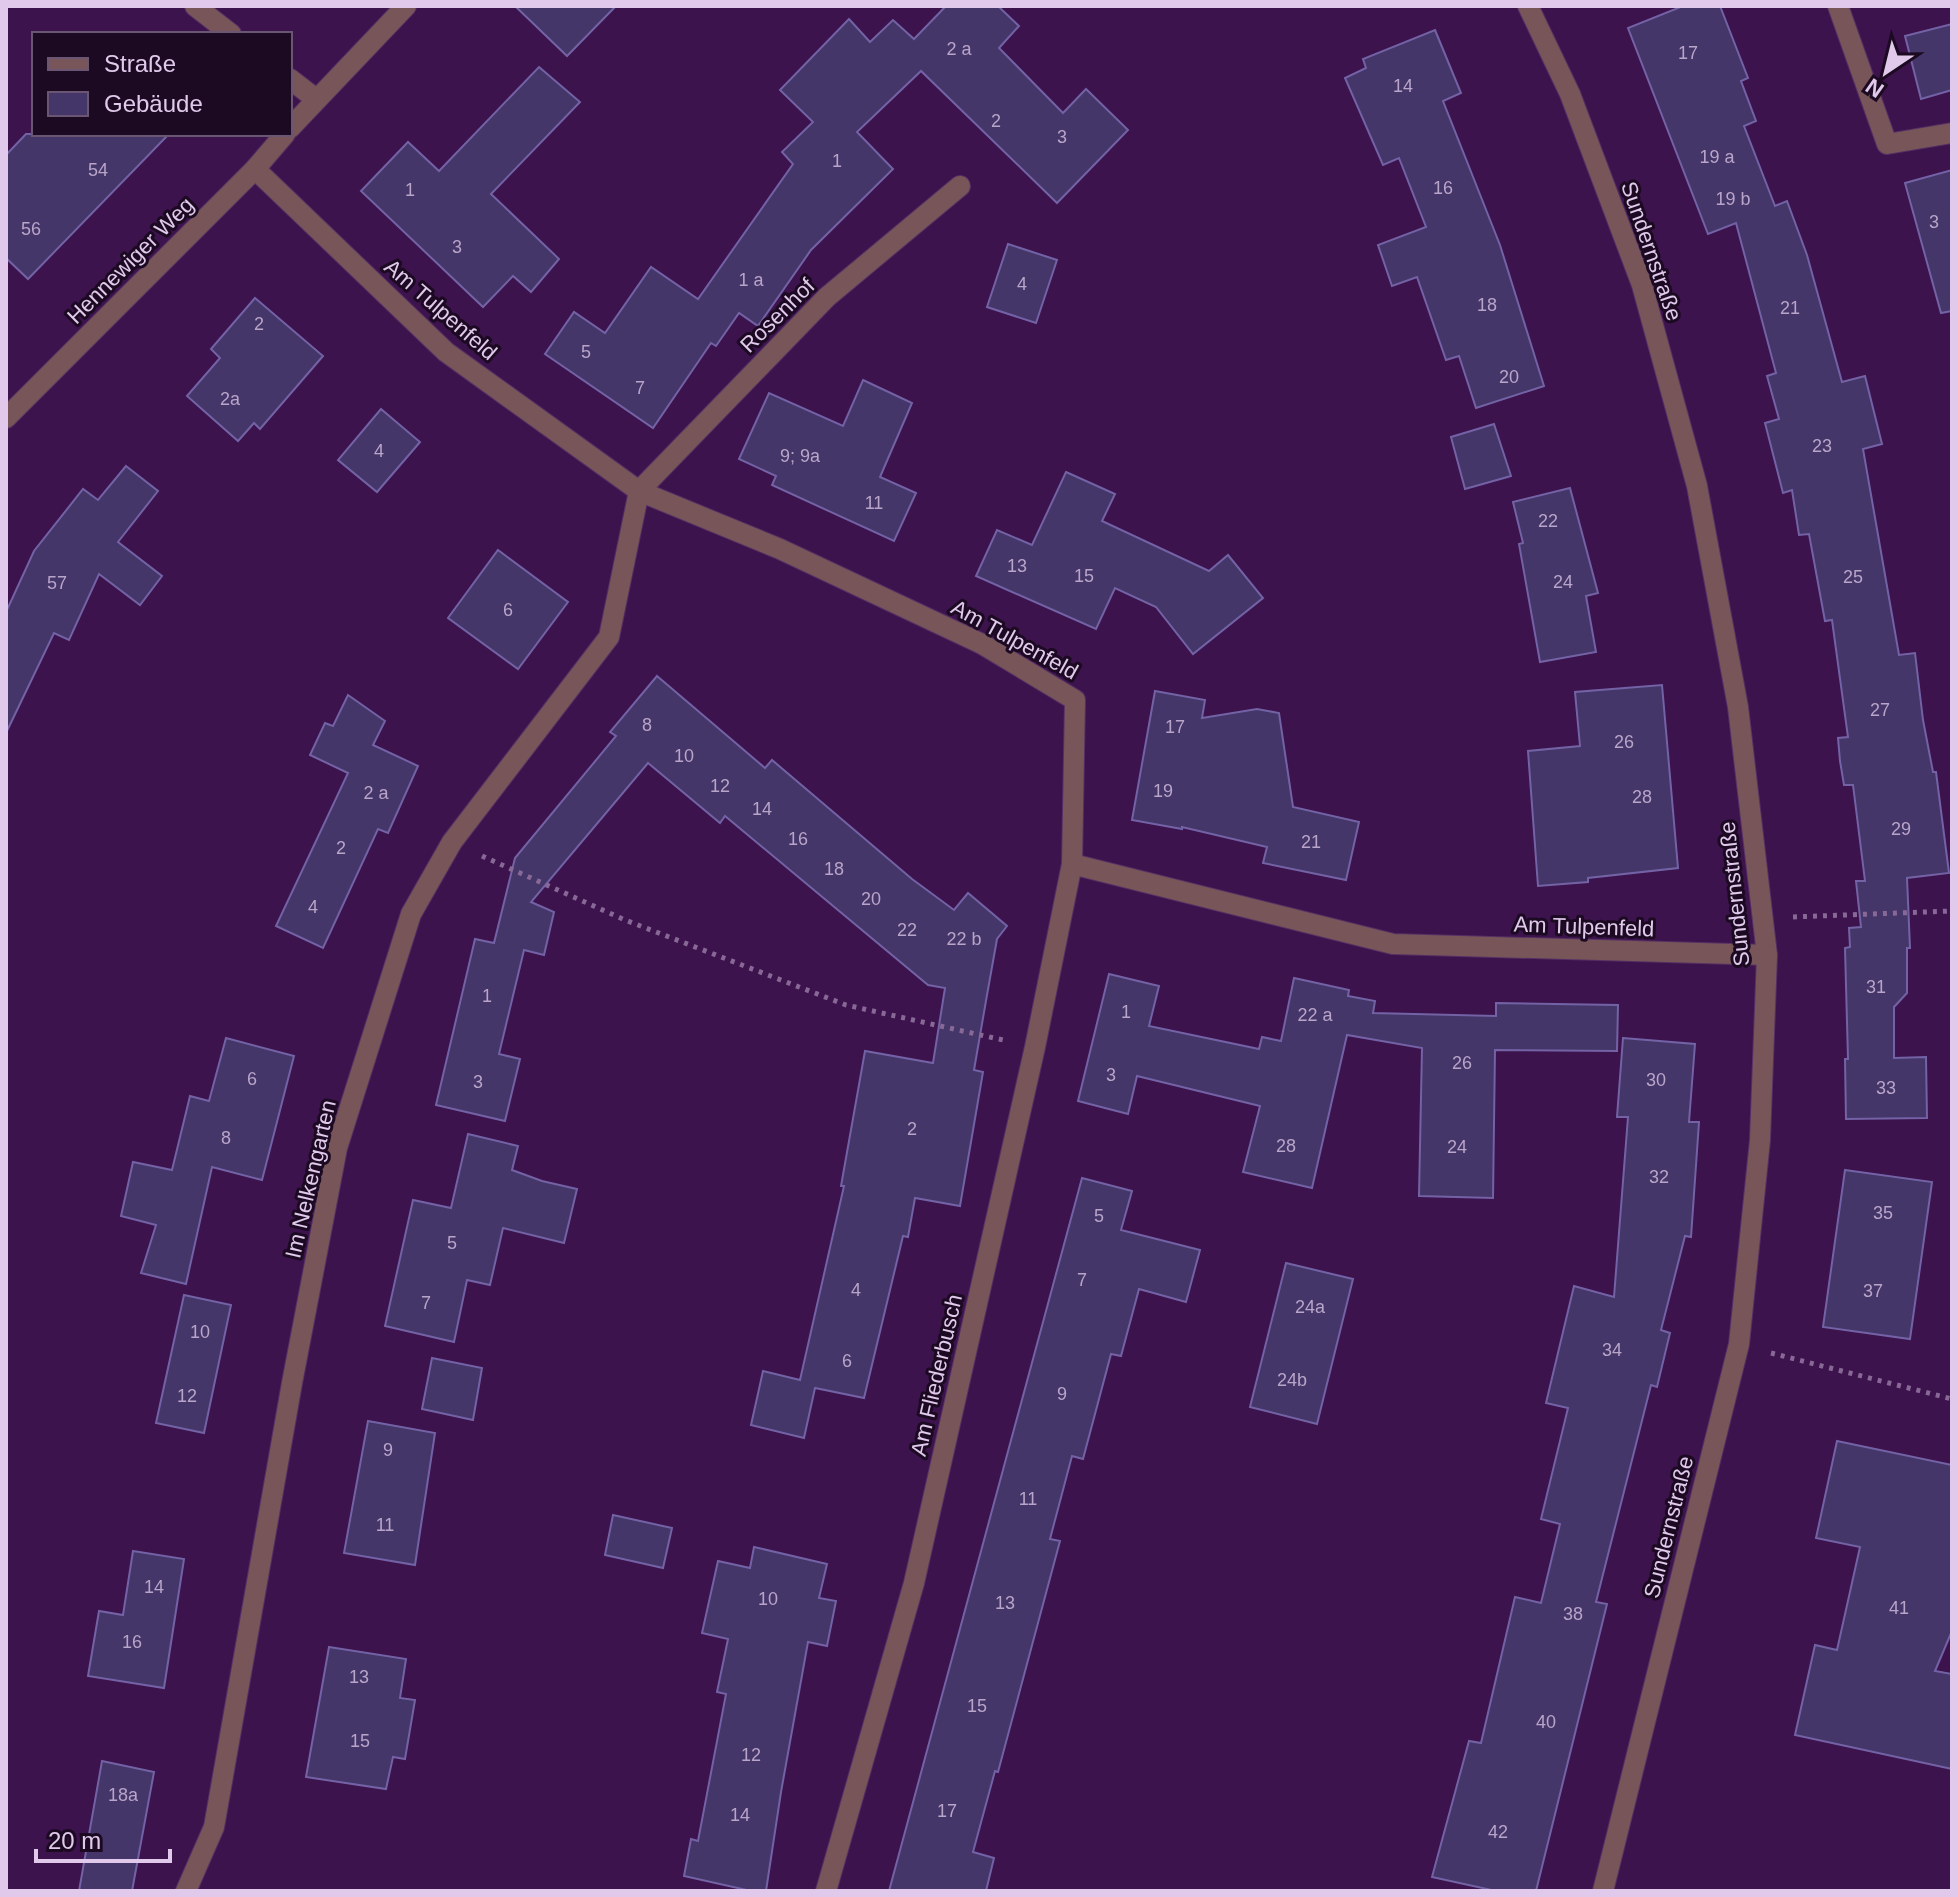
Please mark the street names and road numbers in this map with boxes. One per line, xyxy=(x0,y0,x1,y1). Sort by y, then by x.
street label: Sundernstraße xyxy=(1616,178,1687,324)
street label: Hennewiger Weg xyxy=(62,192,199,329)
street label: Am Tulpenfeld xyxy=(379,254,502,365)
street label: Rosenhof xyxy=(735,273,820,357)
street label: Am Tulpenfeld xyxy=(947,594,1082,684)
street label: Sundernstraße xyxy=(1714,820,1755,968)
street label: Am Tulpenfeld xyxy=(1513,912,1655,941)
street label: Im Nelkengarten xyxy=(280,1098,341,1261)
street label: Am Fliederbusch xyxy=(906,1292,967,1458)
street label: Sundernstraße xyxy=(1639,1453,1698,1601)

